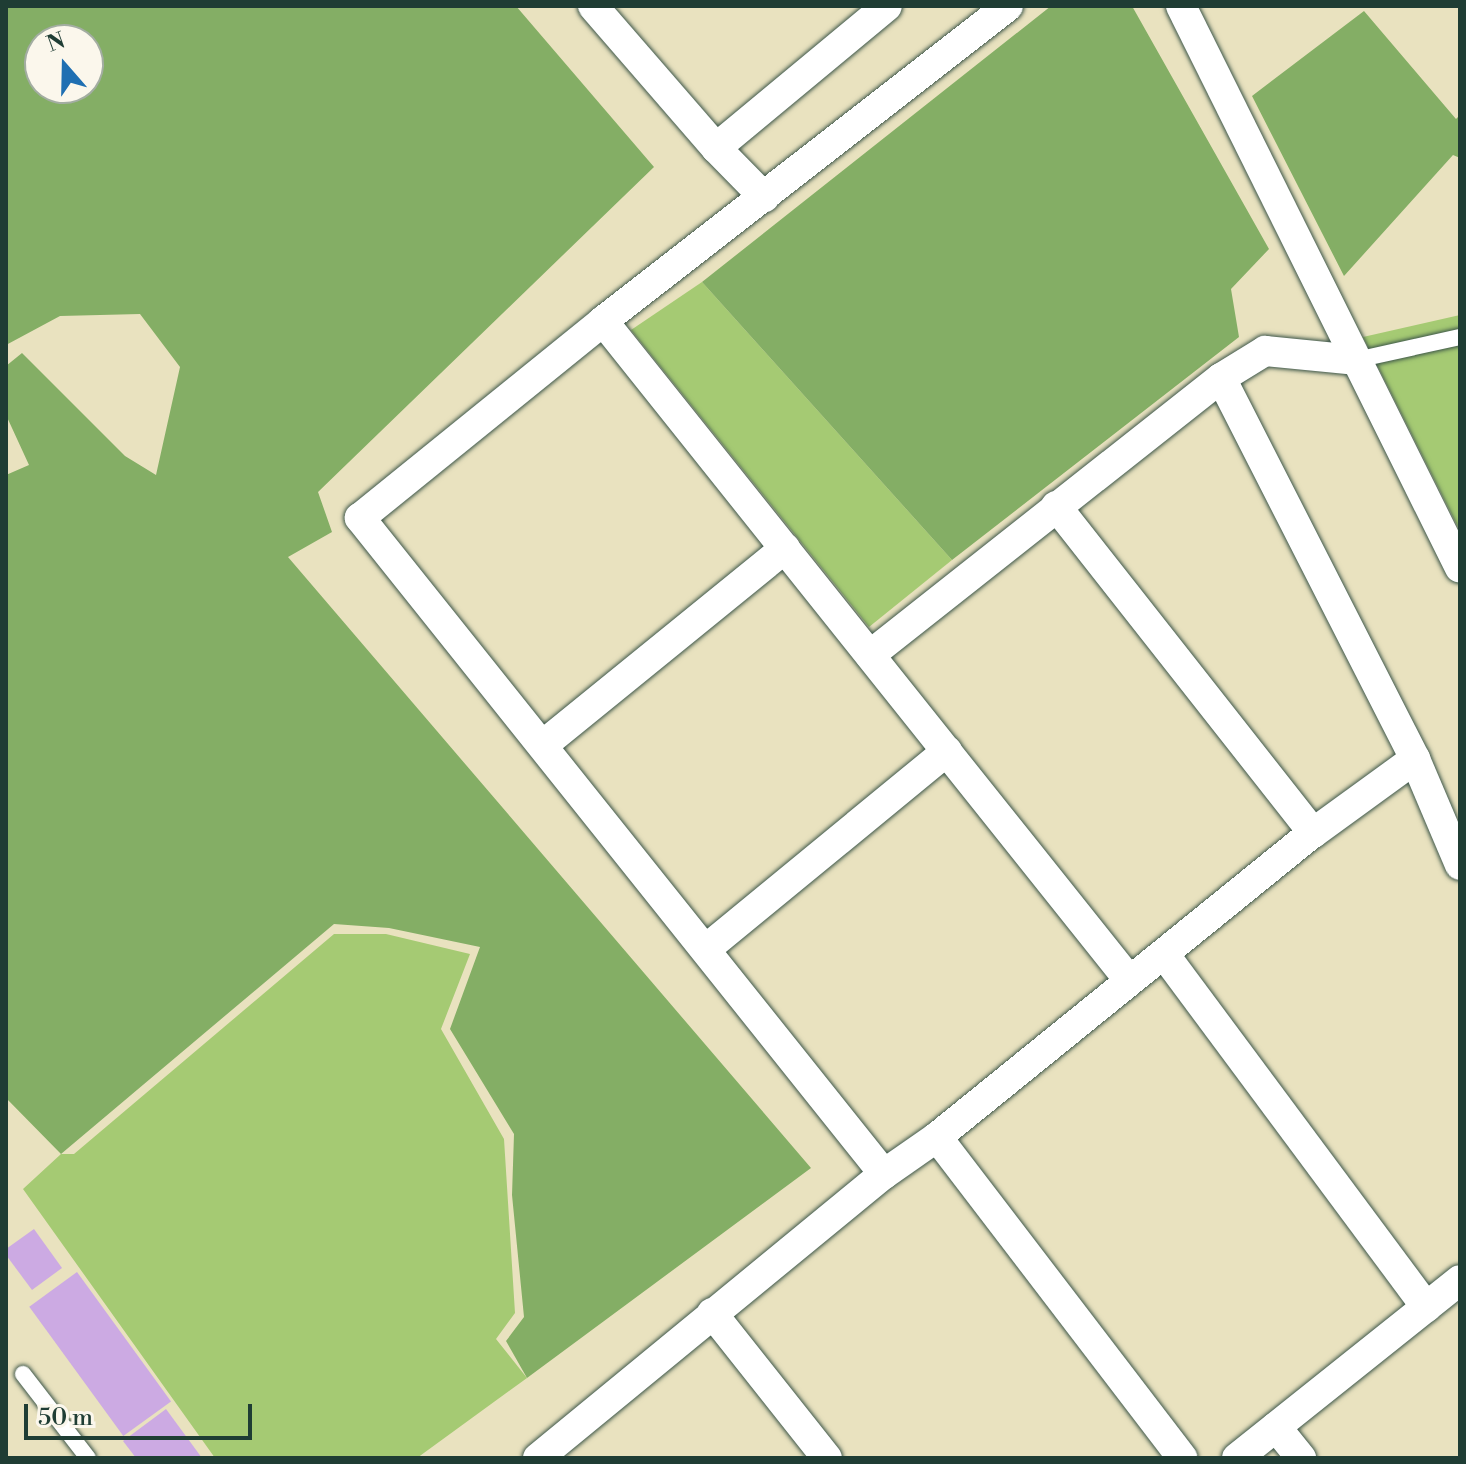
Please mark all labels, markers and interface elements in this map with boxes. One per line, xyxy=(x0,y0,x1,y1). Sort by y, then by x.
north arrow xyxy=(24,24,104,104)
text: N xyxy=(44,27,69,59)
scale bar xyxy=(28,1388,256,1438)
text: 50 m xyxy=(38,1403,93,1433)

